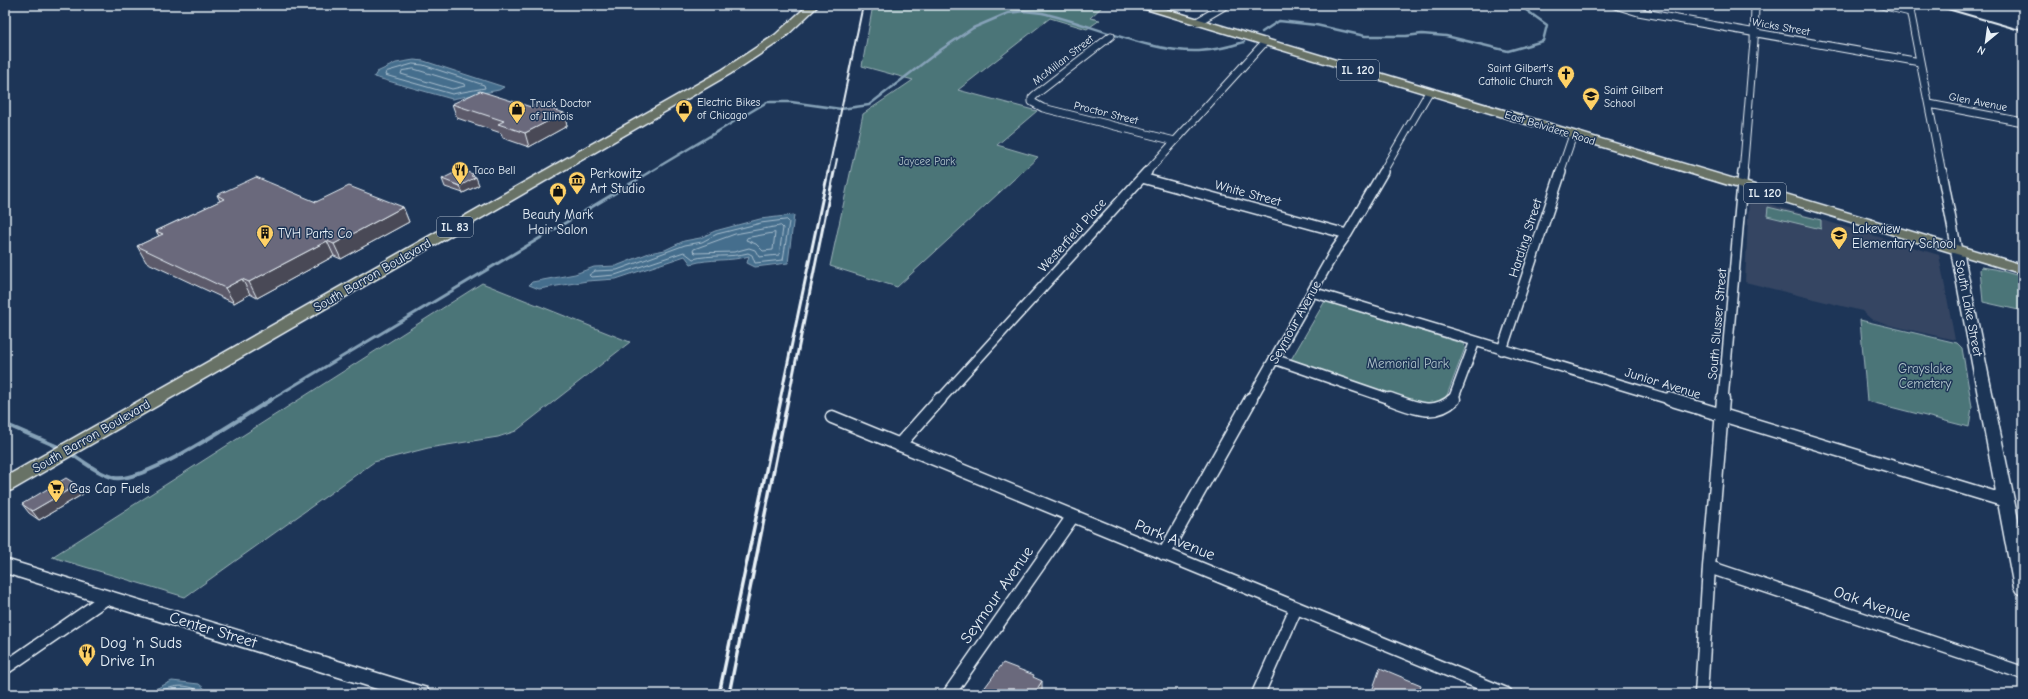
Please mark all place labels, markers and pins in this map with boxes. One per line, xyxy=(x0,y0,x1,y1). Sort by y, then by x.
place label: Saint Gilbert's Catholic Church xyxy=(1478,62,1553,88)
church icon: Saint Gilbert's Catholic Church xyxy=(1556,64,1576,89)
place label: Saint Gilbert School xyxy=(1604,84,1664,110)
school or university icon: Saint Gilbert School xyxy=(1581,86,1601,111)
place label: Electric Bikes of Chicago xyxy=(697,96,761,122)
place label: Truck Doctor of Illinois xyxy=(530,97,592,123)
shop icon: Electric Bikes of Chicago xyxy=(674,98,694,123)
shop icon: Truck Doctor of Illinois xyxy=(507,99,527,124)
restaurant icon: Taco Bell xyxy=(450,160,470,185)
place label: Taco Bell xyxy=(473,164,515,177)
place label: Perkowitz Art Studio xyxy=(590,166,645,196)
museum icon: Perkowitz Art Studio xyxy=(567,170,587,195)
shop icon: Beauty Mark Hair Salon xyxy=(548,181,568,206)
place label: Beauty Mark Hair Salon xyxy=(523,207,594,237)
place label: Lakeview Elementary School xyxy=(1852,221,1956,251)
building icon: TVH Parts Co xyxy=(255,223,275,248)
school or university icon: Lakeview Elementary School xyxy=(1829,225,1849,250)
place label: TVH Parts Co xyxy=(278,226,353,241)
supermarket icon: Gas Cap Fuels xyxy=(46,478,66,503)
place label: Gas Cap Fuels xyxy=(69,481,150,496)
place label: Dog 'n Suds Drive In xyxy=(100,634,182,670)
restaurant icon: Dog 'n Suds Drive In xyxy=(77,642,97,667)

